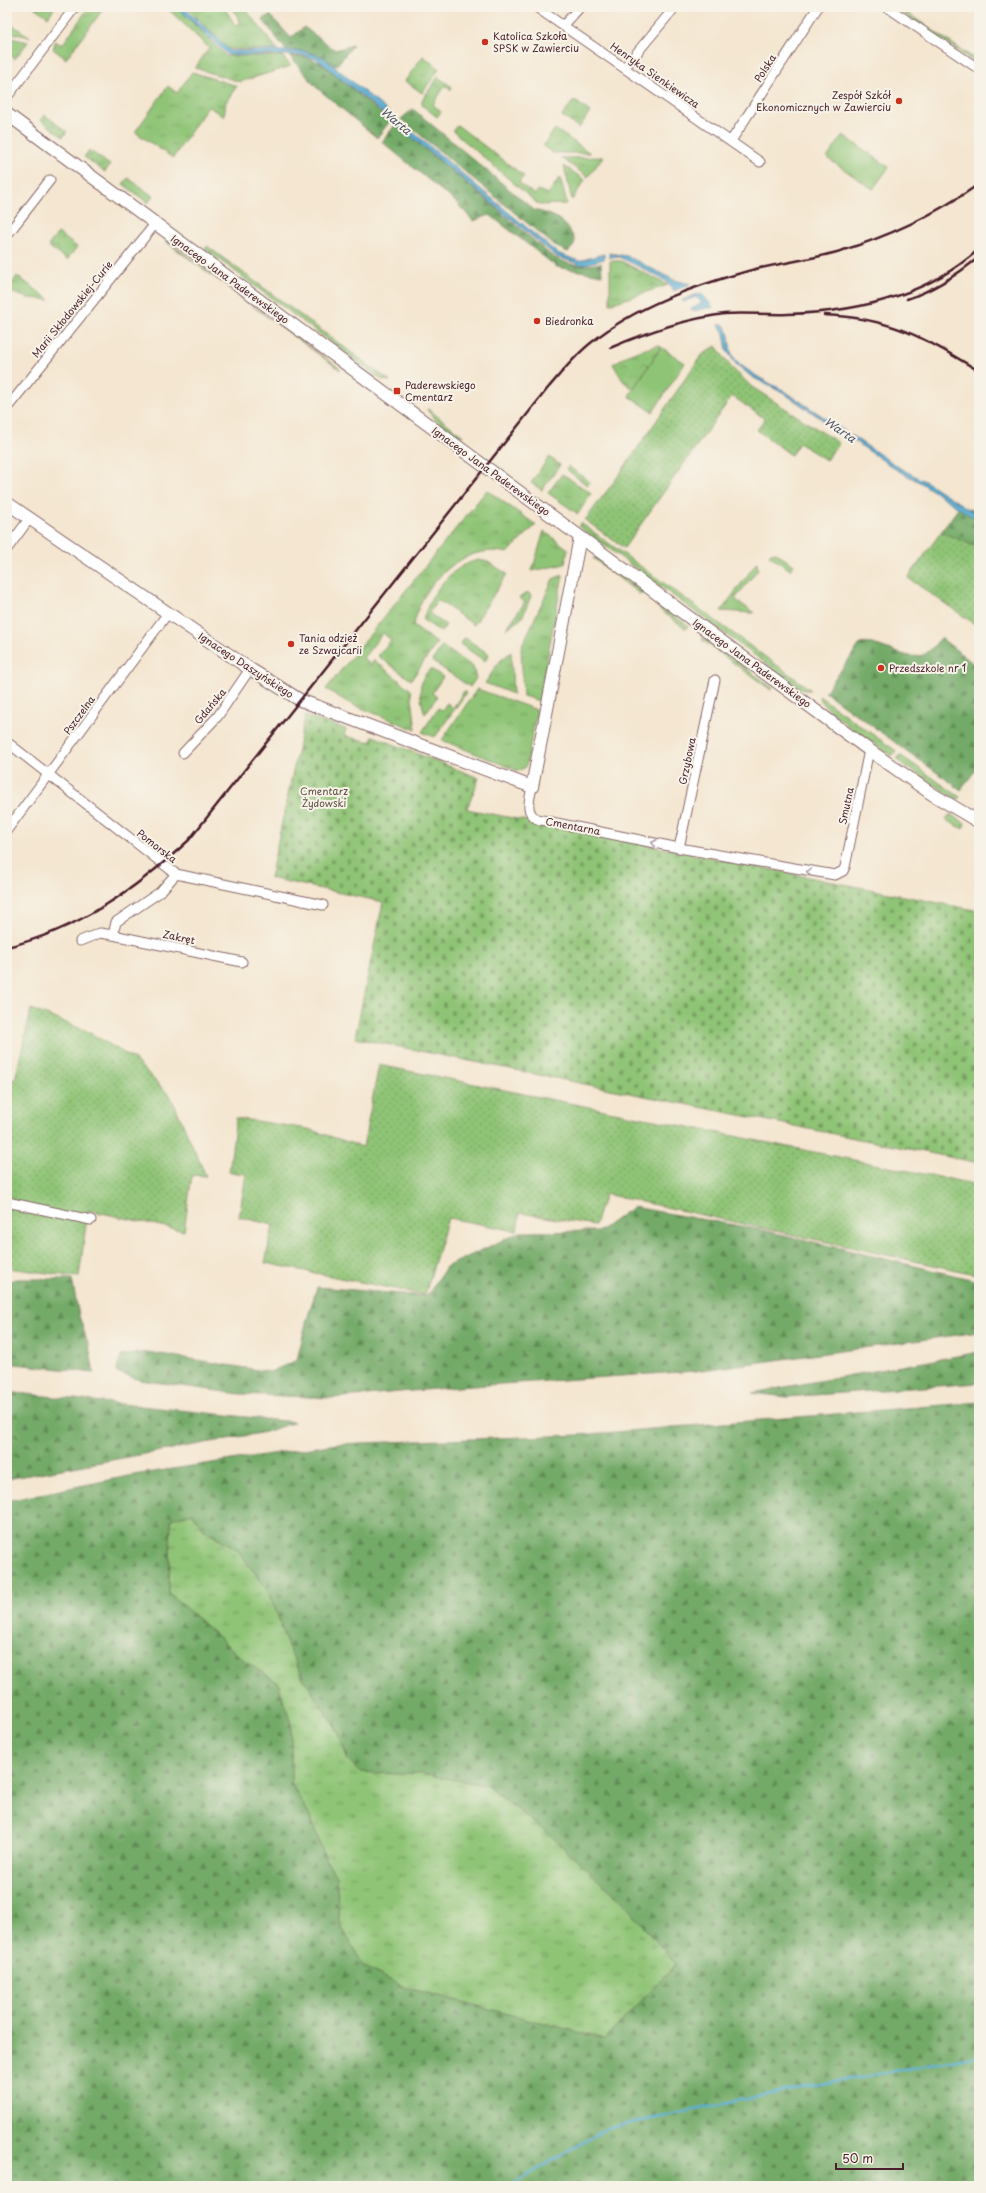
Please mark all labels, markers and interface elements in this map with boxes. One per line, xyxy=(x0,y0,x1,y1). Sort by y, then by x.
place label: Katolica Szkoła SPSK w Zawierciu xyxy=(493,28,579,55)
marker: Katolica Szkoła SPSK w Zawierciu xyxy=(480,37,490,47)
street label: Henryka Sienkiewicza xyxy=(608,38,704,112)
street label: Polska xyxy=(750,50,780,85)
place label: Zespół Szkół Ekonomicznych w Zawierciu xyxy=(756,87,892,115)
marker: Zespół Szkół Ekonomicznych w Zawierciu xyxy=(894,96,904,106)
water label: Warta xyxy=(378,103,416,139)
street label: Ignacego Jana Paderewskiego xyxy=(168,230,293,327)
street label: Marii Skłodowskiej-Curie xyxy=(28,257,115,360)
place label: Biedronka xyxy=(545,313,594,328)
marker: Biedronka xyxy=(532,316,542,326)
place label: Paderewskiego Cmentarz xyxy=(405,377,476,404)
marker: Paderewskiego Cmentarz xyxy=(392,386,402,396)
water label: Warta xyxy=(821,413,860,447)
street label: Ignacego Jana Paderewskiego xyxy=(429,422,554,519)
street label: Ignacego Jana Paderewskiego xyxy=(690,614,815,711)
street label: Ignacego Daszyńskiego xyxy=(196,628,297,701)
place label: Tania odzież ze Szwajcarii xyxy=(299,630,362,657)
marker: Tania odzież ze Szwajcarii xyxy=(286,639,296,649)
place label: Przedszkole nr 1 xyxy=(889,660,966,675)
marker: Przedszkole nr 1 xyxy=(876,663,886,673)
street label: Gdańska xyxy=(190,684,230,727)
street label: Pszczelna xyxy=(59,691,98,737)
street label: Grzybowa xyxy=(674,735,699,786)
park label: Cmentarz Żydowski xyxy=(300,783,348,811)
street label: Smutna xyxy=(834,785,857,826)
street label: Cmentarna xyxy=(545,813,602,838)
street label: Pomorska xyxy=(134,825,181,866)
one-way arrow xyxy=(651,839,657,847)
one-way arrow xyxy=(806,868,813,876)
street label: Zakręt xyxy=(162,926,197,947)
scale bar xyxy=(836,2145,903,2171)
text: 50 m xyxy=(842,2149,873,2167)

